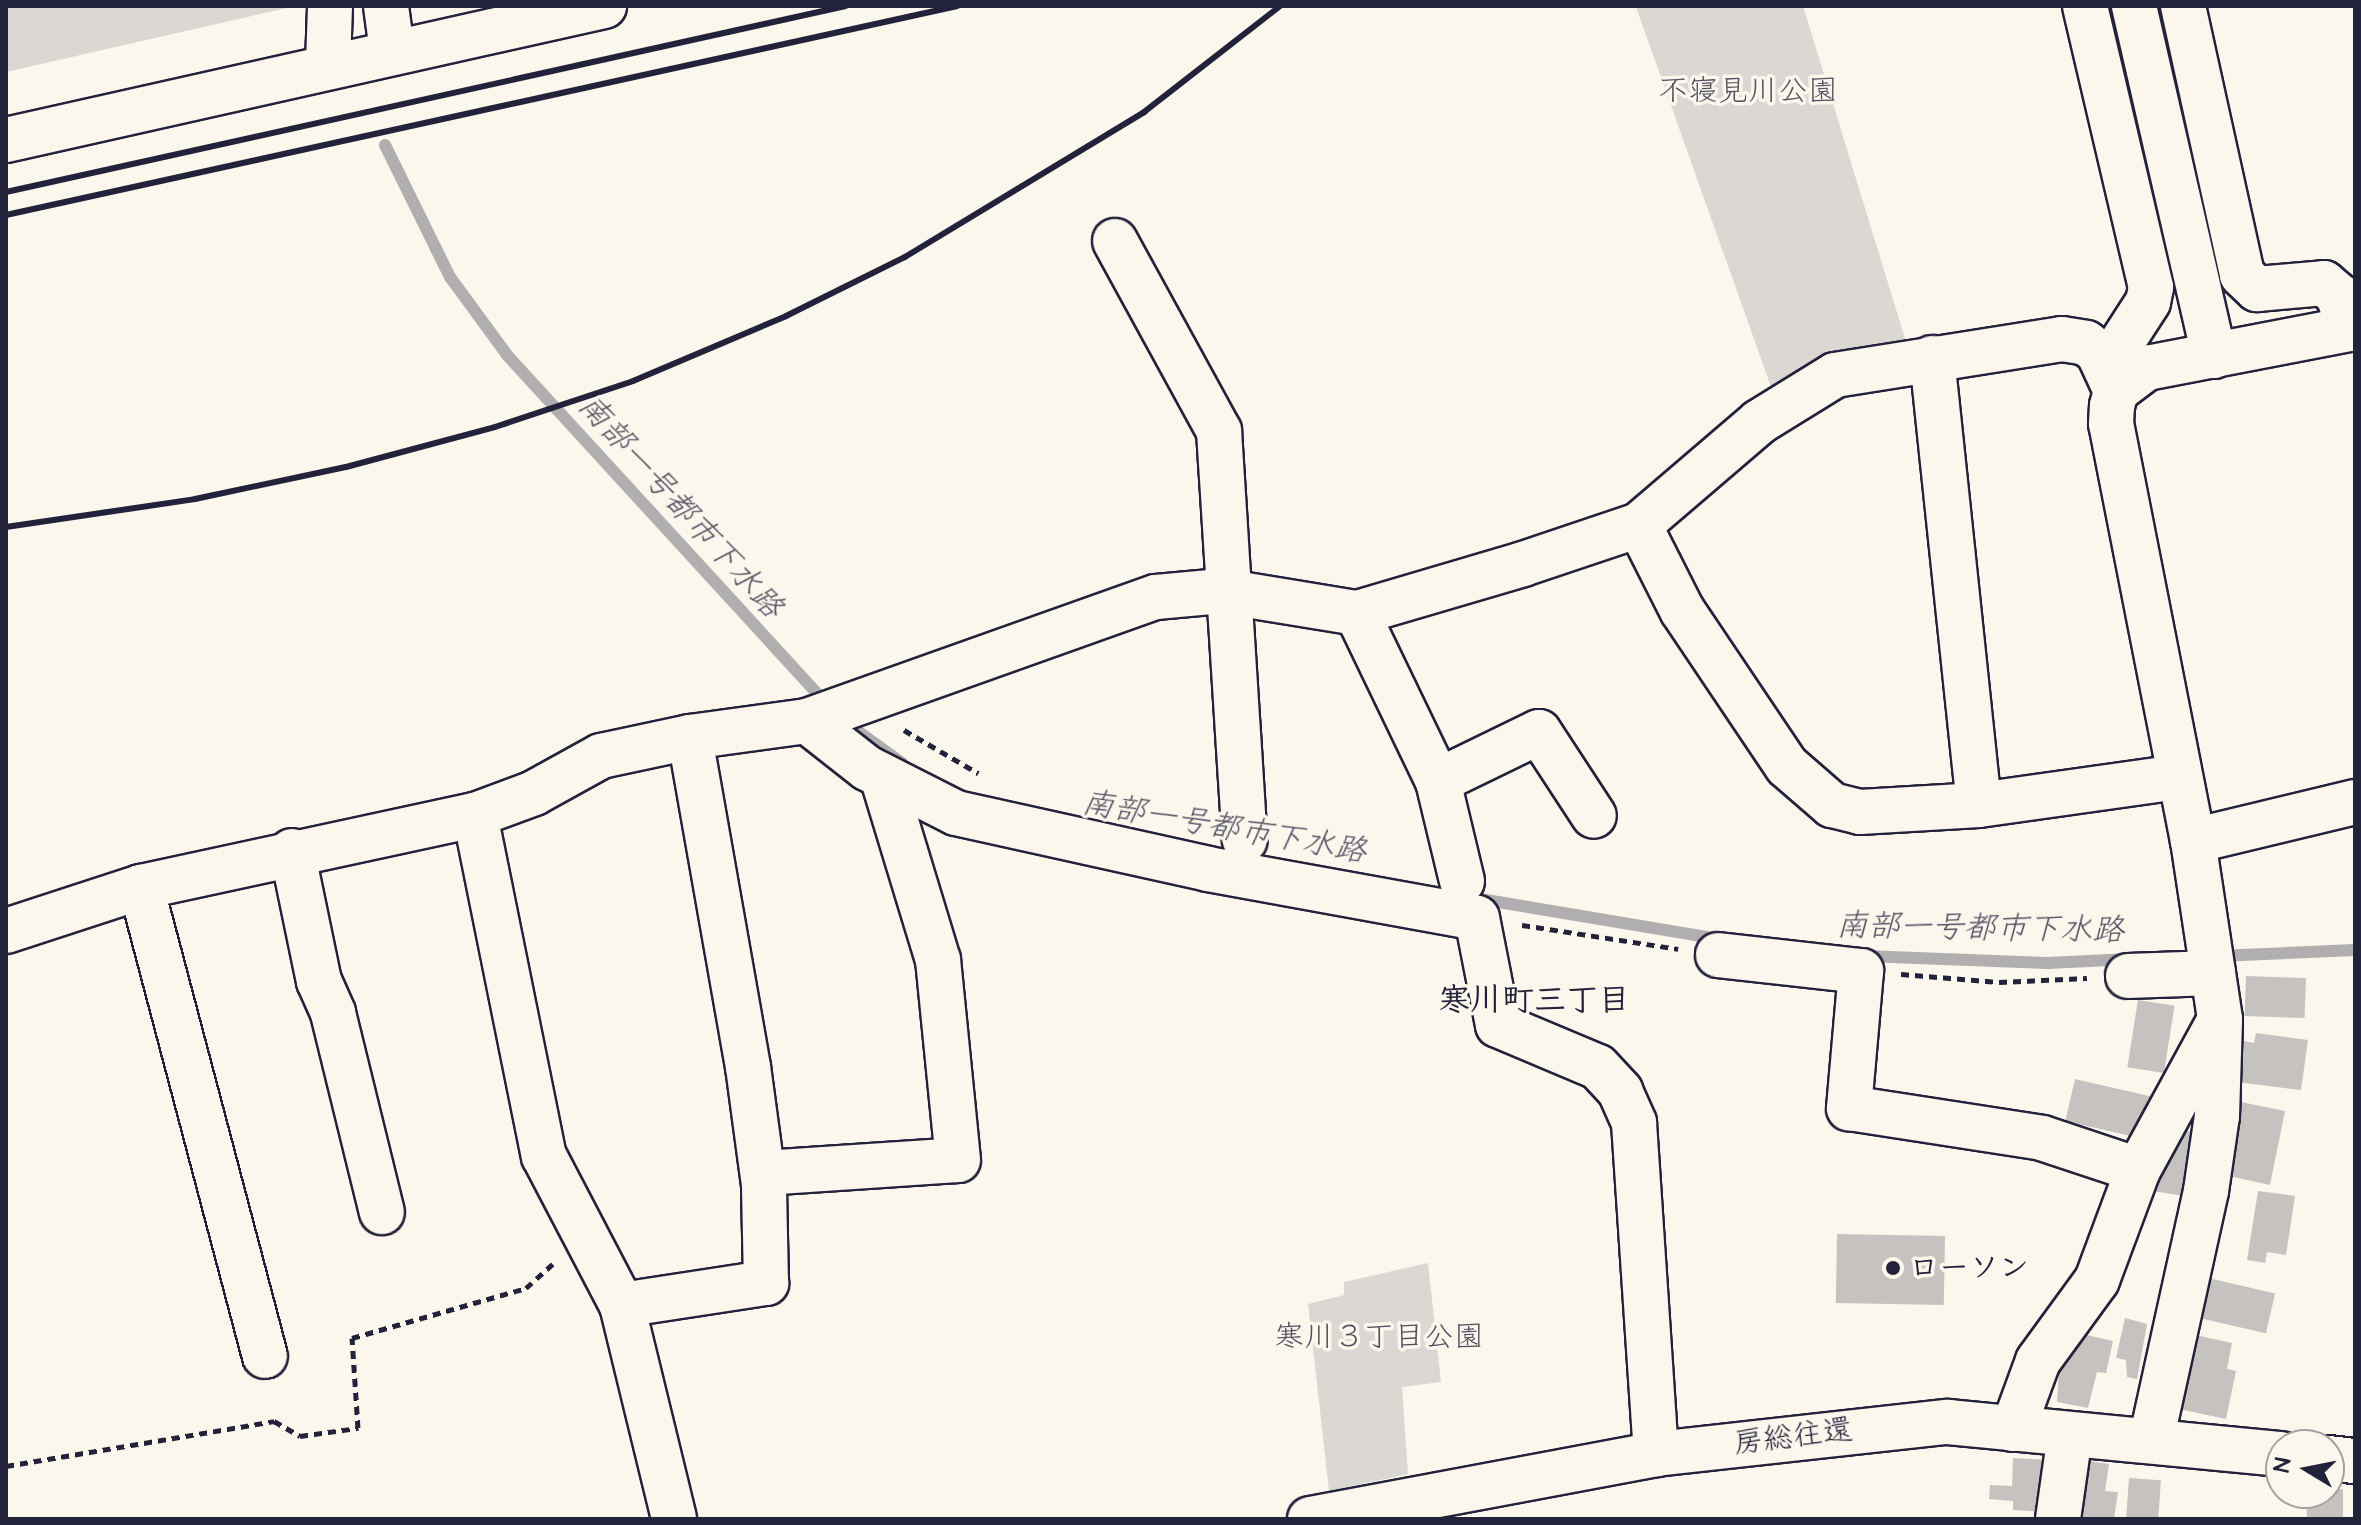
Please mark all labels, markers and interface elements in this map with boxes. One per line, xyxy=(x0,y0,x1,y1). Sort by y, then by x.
park label: 不寝見川公園 xyxy=(1658,73,1838,109)
water label: 南部一号都市下水路 xyxy=(569,387,791,627)
water label: 南部一号都市下水路 xyxy=(1079,784,1369,872)
water label: 南部一号都市下水路 xyxy=(1836,907,2124,951)
district label: 寒川町三丁目 xyxy=(1438,982,1630,1020)
place label: ローソン xyxy=(1909,1250,2029,1286)
marker: ローソン xyxy=(1884,1259,1902,1277)
park label: 寒川３丁目公園 xyxy=(1274,1319,1484,1355)
street label: 房総往還 xyxy=(1731,1412,1855,1462)
north arrow xyxy=(2265,1429,2345,1509)
text: N xyxy=(2266,1456,2299,1475)

